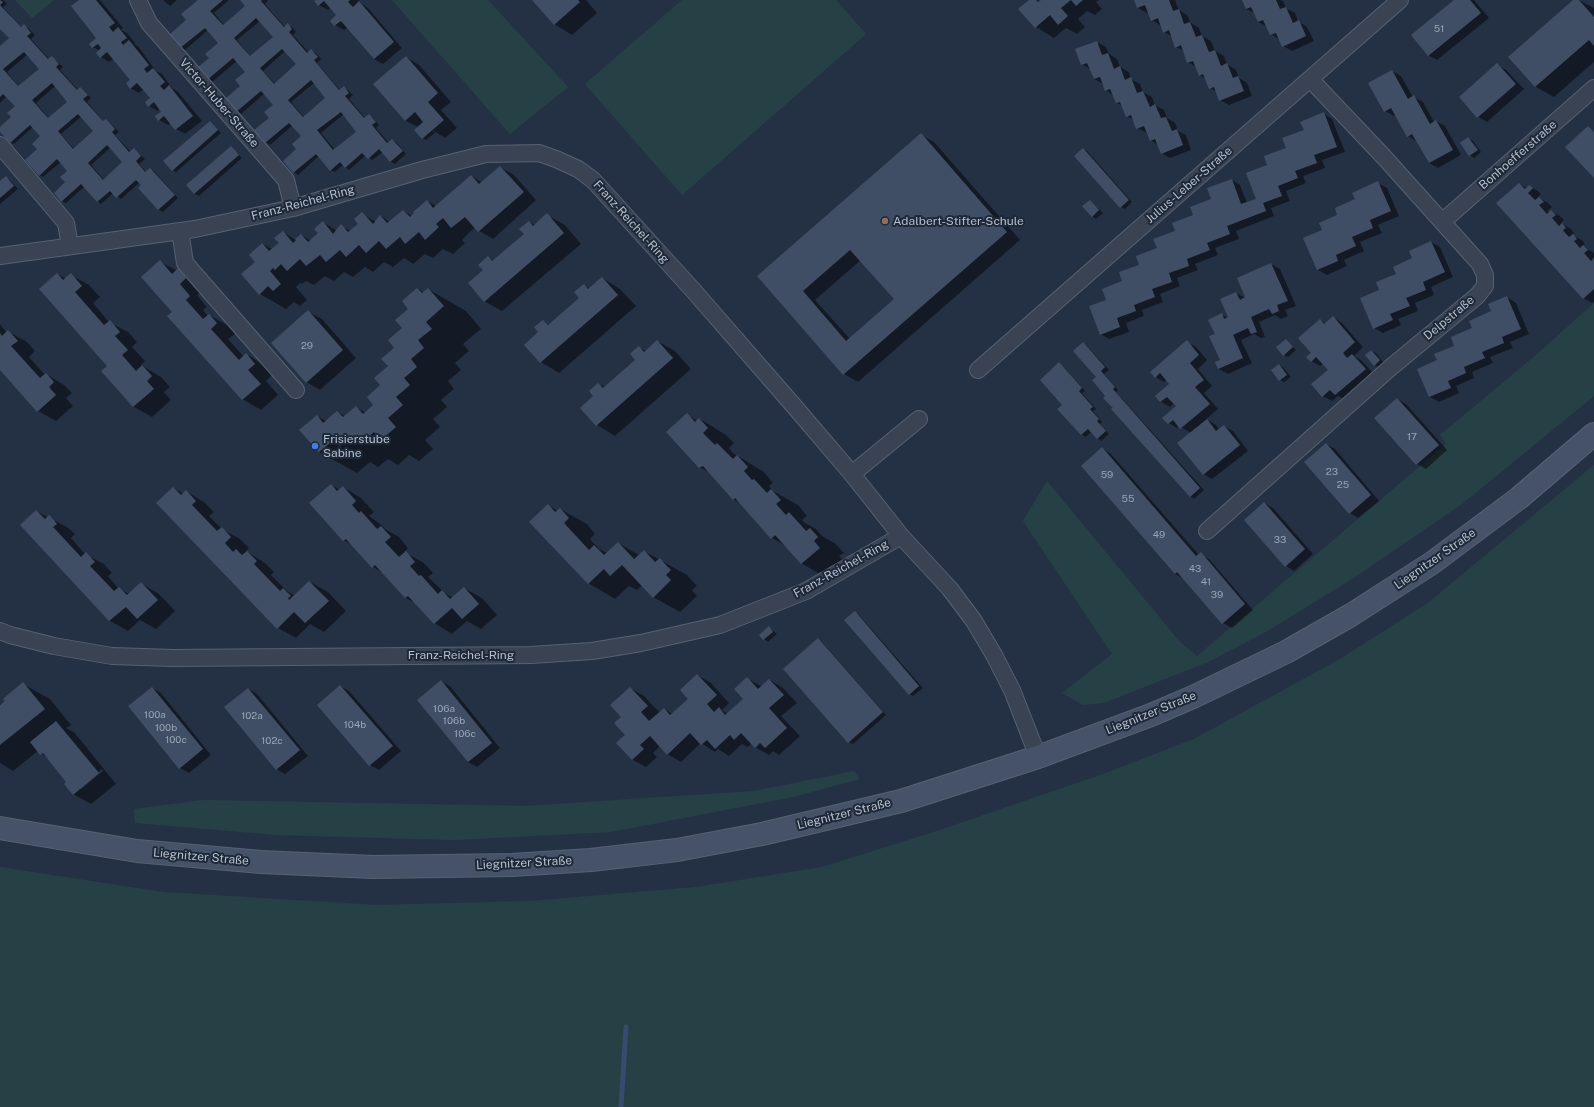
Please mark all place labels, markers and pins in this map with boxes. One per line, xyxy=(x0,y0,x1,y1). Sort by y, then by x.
place label: Adalbert-Stifter-Schule xyxy=(893,214,1024,228)
marker: Adalbert-Stifter-Schule xyxy=(880,216,890,226)
place label: Frisierstube Sabine xyxy=(323,432,390,460)
marker: Frisierstube Sabine xyxy=(310,441,320,451)

